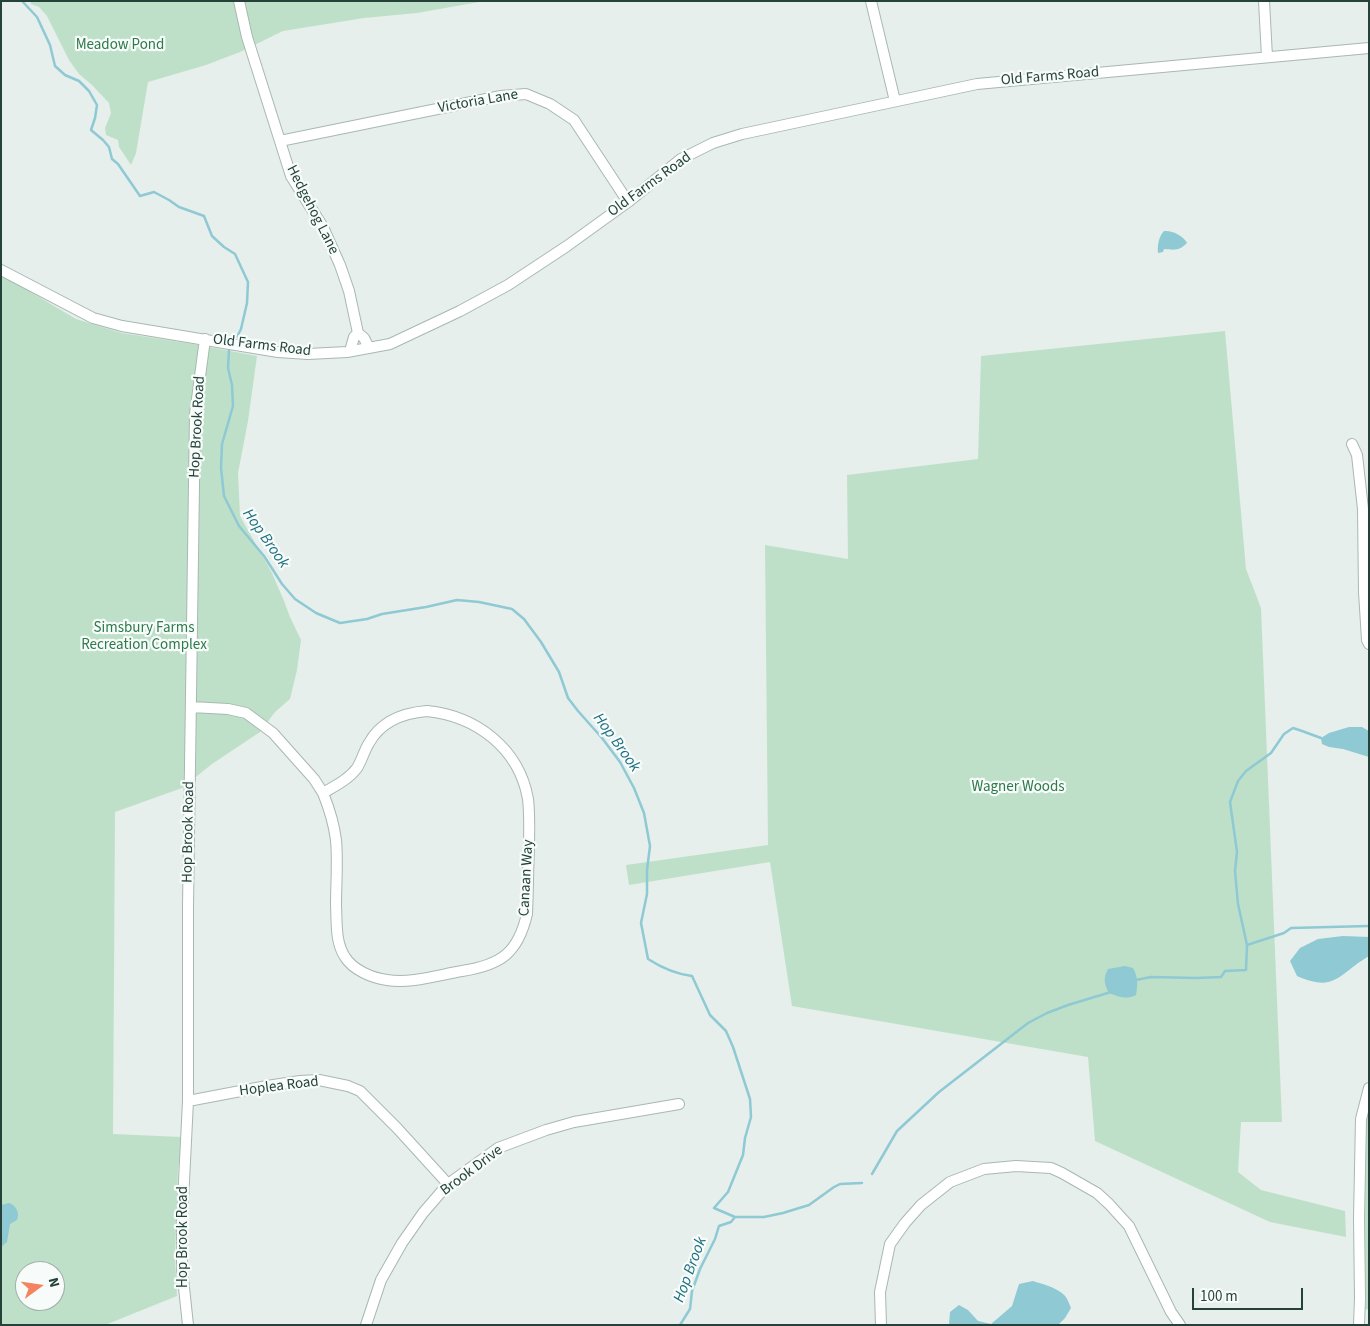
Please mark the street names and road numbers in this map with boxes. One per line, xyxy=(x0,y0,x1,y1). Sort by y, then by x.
street label: Old Farms Road xyxy=(1000,64,1100,90)
street label: Victoria Lane xyxy=(437,86,519,118)
street label: Old Farms Road xyxy=(605,149,695,221)
street label: Hedgehog Lane xyxy=(282,162,342,258)
street label: Old Farms Road xyxy=(212,331,312,361)
street label: Hop Brook Road xyxy=(186,376,210,478)
street label: Hop Brook Road xyxy=(179,781,199,883)
street label: Canaan Way xyxy=(516,839,538,917)
street label: Hoplea Road xyxy=(238,1073,320,1101)
street label: Brook Drive xyxy=(437,1142,507,1200)
street label: Hop Brook Road xyxy=(175,1186,193,1288)

